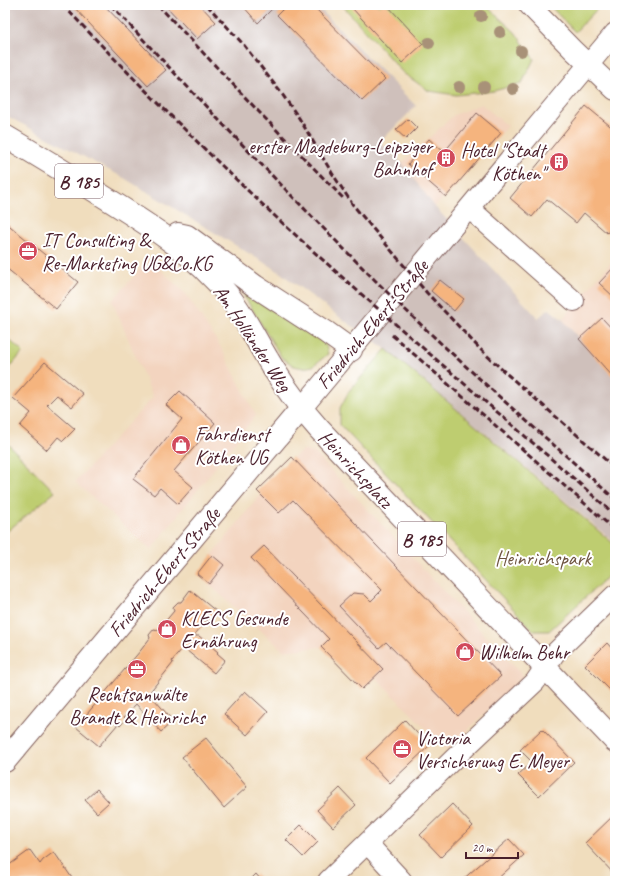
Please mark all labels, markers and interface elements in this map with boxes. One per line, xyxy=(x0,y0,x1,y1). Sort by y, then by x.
place label: erster Magdeburg-Leipziger Bahnhof xyxy=(248,134,436,182)
place label: Hotel "Stadt Köthen" xyxy=(461,138,549,186)
building icon: erster Magdeburg-Leipziger Bahnhof xyxy=(435,147,457,169)
building icon: Hotel "Stadt Köthen" xyxy=(548,151,570,173)
road number: B 185 xyxy=(55,164,103,198)
place label: IT Consulting & Re-Marketing UG&Co.KG xyxy=(42,228,214,276)
office icon: IT Consulting & Re-Marketing UG&Co.KG xyxy=(17,240,39,262)
street label: Friedrich-Ebert-Straße xyxy=(311,253,435,394)
street label: Am Holländer Weg xyxy=(208,280,298,397)
place label: Fahrdienst Köthen UG xyxy=(195,422,273,470)
street label: Heinrichsplatz xyxy=(313,425,399,515)
shop icon: Fahrdienst Köthen UG xyxy=(170,434,192,456)
street label: Friedrich-Ebert-Straße xyxy=(103,501,227,642)
road number: B 185 xyxy=(398,522,446,556)
park label: Heinrichspark xyxy=(495,546,593,571)
place label: KLECS Gesunde Ernährung xyxy=(181,606,289,654)
shop icon: KLECS Gesunde Ernährung xyxy=(156,618,178,640)
place label: Wilhelm Behr xyxy=(479,640,571,665)
shop icon: Wilhelm Behr xyxy=(454,641,476,663)
office icon: Rechtsanwälte Brandt & Heinrichs xyxy=(126,658,148,680)
place label: Rechtsanwälte Brandt & Heinrichs xyxy=(69,682,207,730)
place label: Victoria Versicherung E. Meyer xyxy=(416,726,571,774)
office icon: Victoria Versicherung E. Meyer xyxy=(391,738,413,760)
scale bar xyxy=(466,834,518,860)
text: 20 m xyxy=(472,840,494,856)

